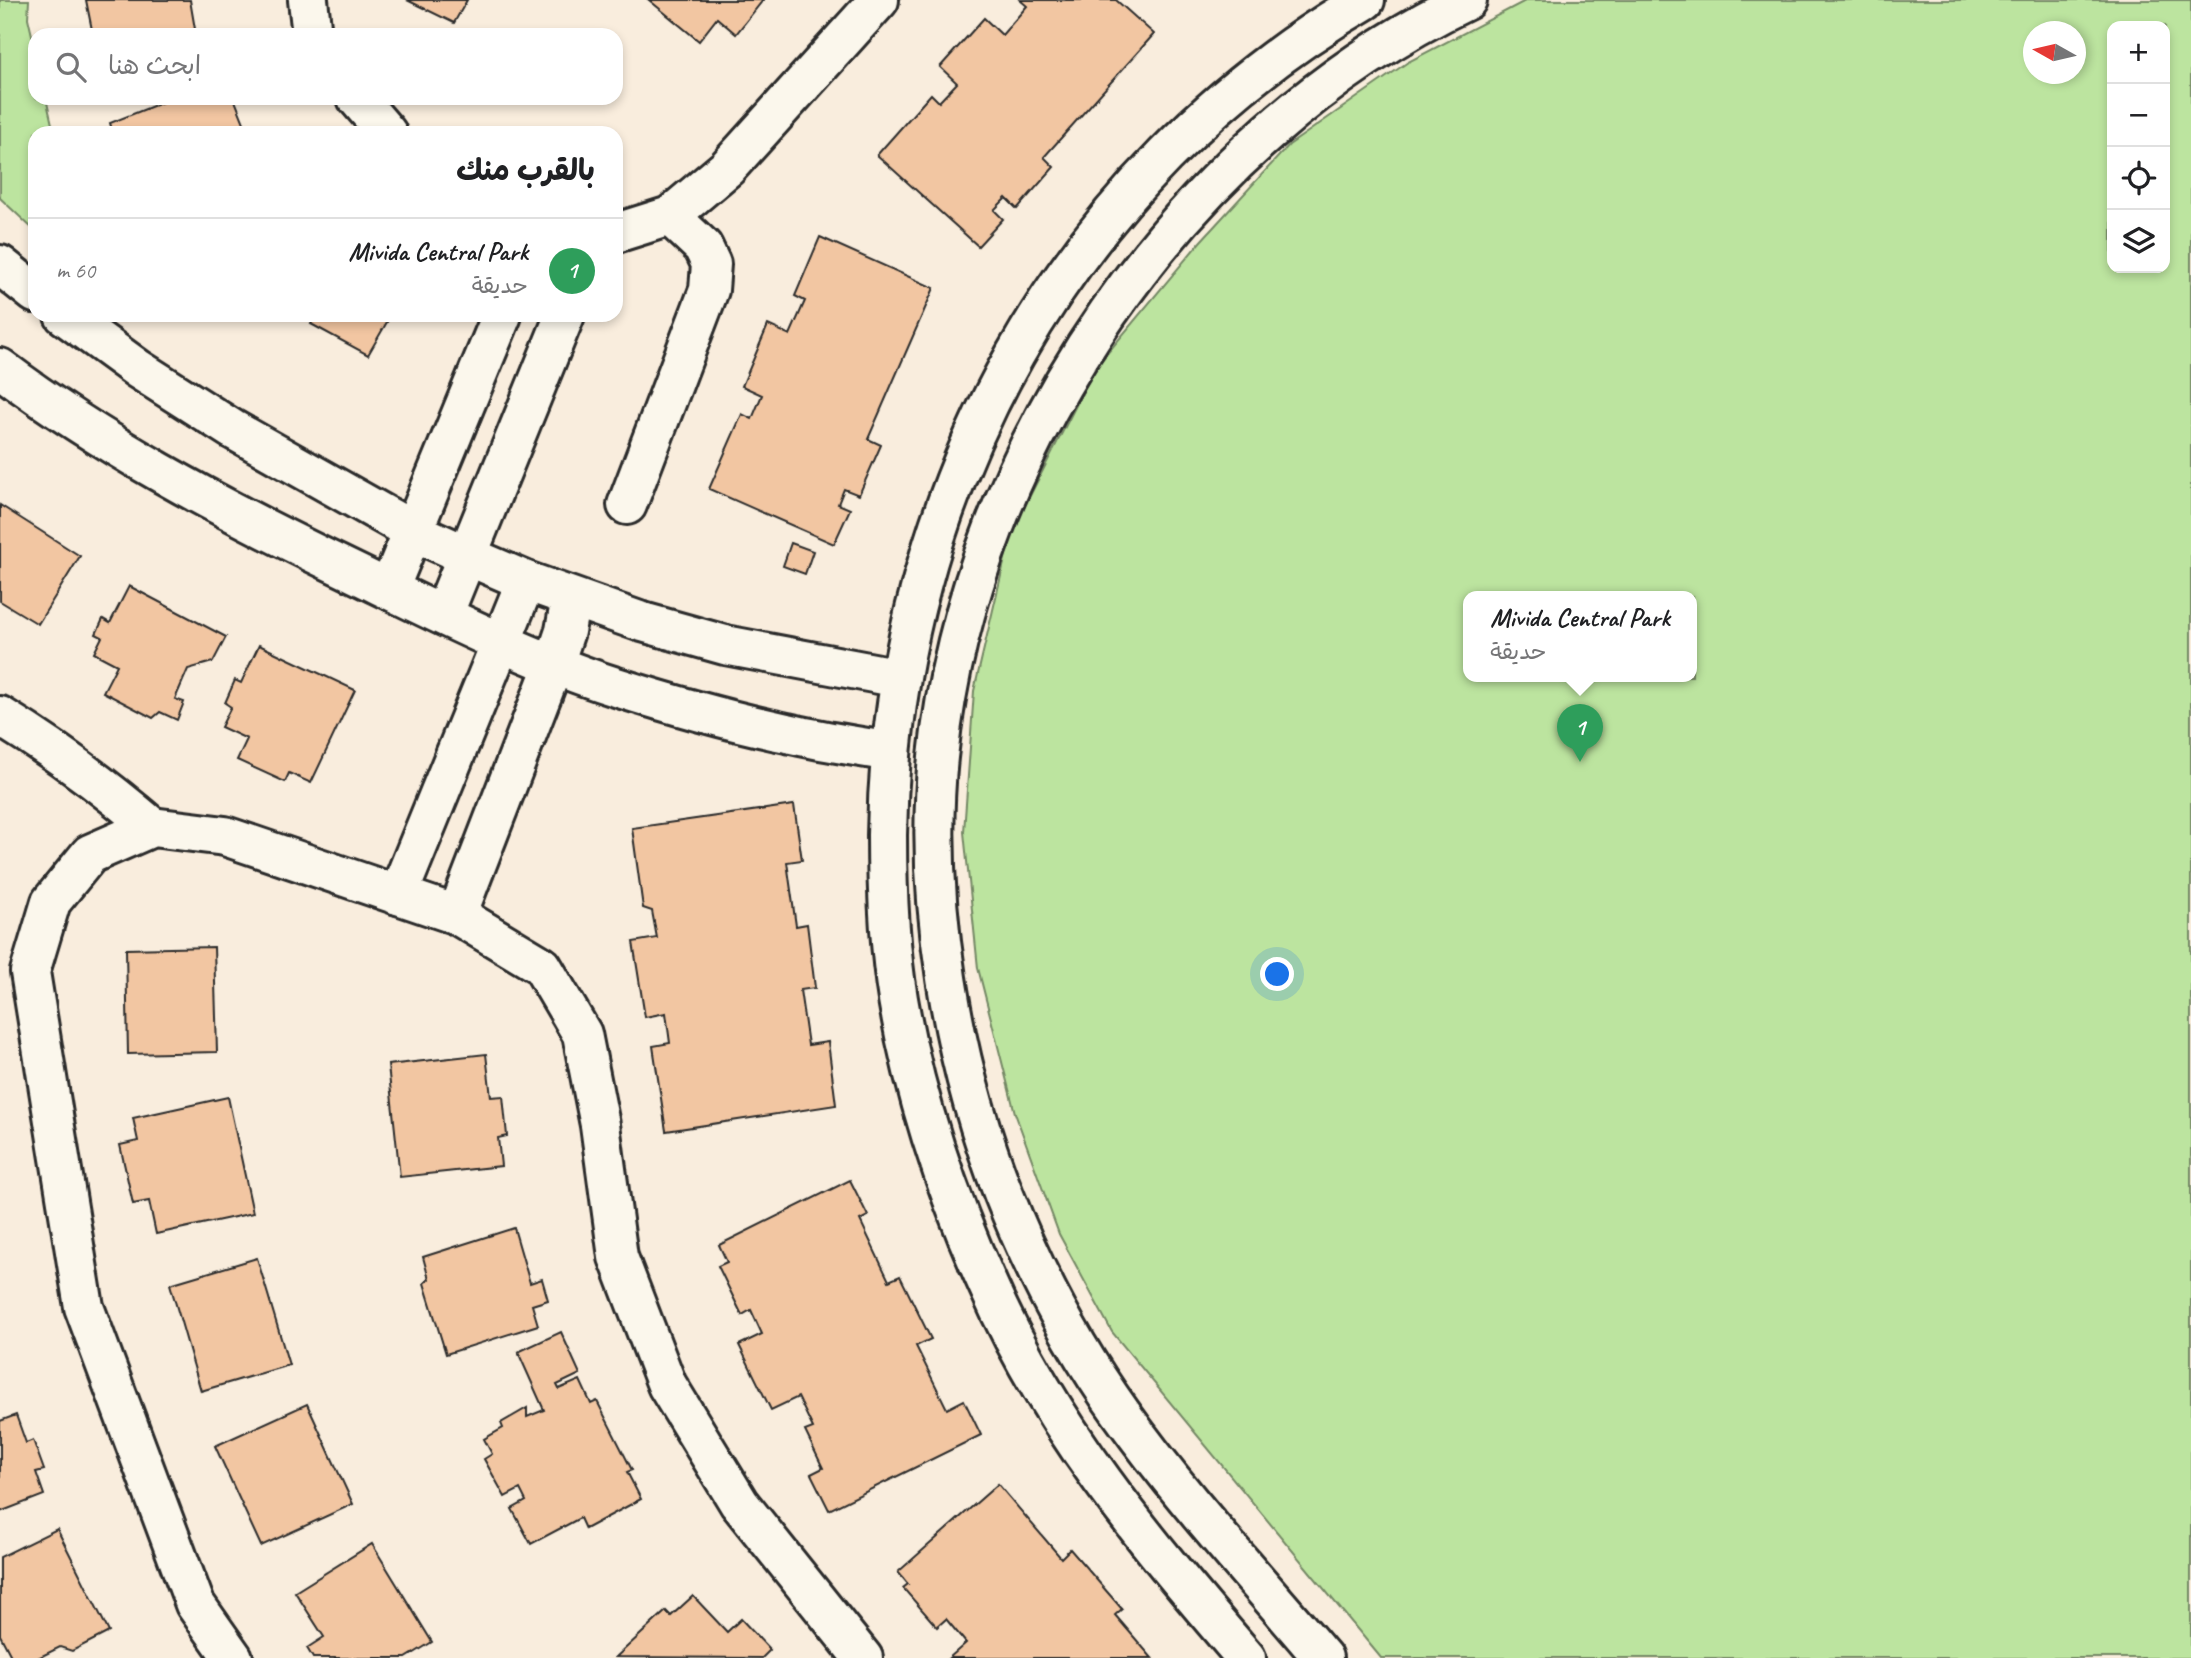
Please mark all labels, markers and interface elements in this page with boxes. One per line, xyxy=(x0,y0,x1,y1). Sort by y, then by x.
north arrow xyxy=(2023,21,2086,84)
map controls xyxy=(2107,21,2170,273)
button: + xyxy=(2107,21,2170,84)
search box xyxy=(28,28,623,105)
icon: search xyxy=(52,48,90,86)
text: ابحث هنا xyxy=(108,49,201,82)
button: − xyxy=(2107,84,2170,147)
button: locate xyxy=(2107,147,2170,210)
text: بالقرب منك xyxy=(456,151,595,189)
button: layers xyxy=(2107,210,2170,273)
text: Mivida Central Park xyxy=(348,235,528,268)
text: 60 m xyxy=(56,256,95,285)
text: 1 xyxy=(567,256,577,285)
text: حديقة xyxy=(472,271,528,300)
popup xyxy=(1463,591,1697,682)
text: Mivida Central Park xyxy=(1490,601,1670,634)
text: حديقة xyxy=(1490,637,1547,666)
pin: 1 xyxy=(1557,704,1603,762)
your location xyxy=(1260,957,1294,991)

